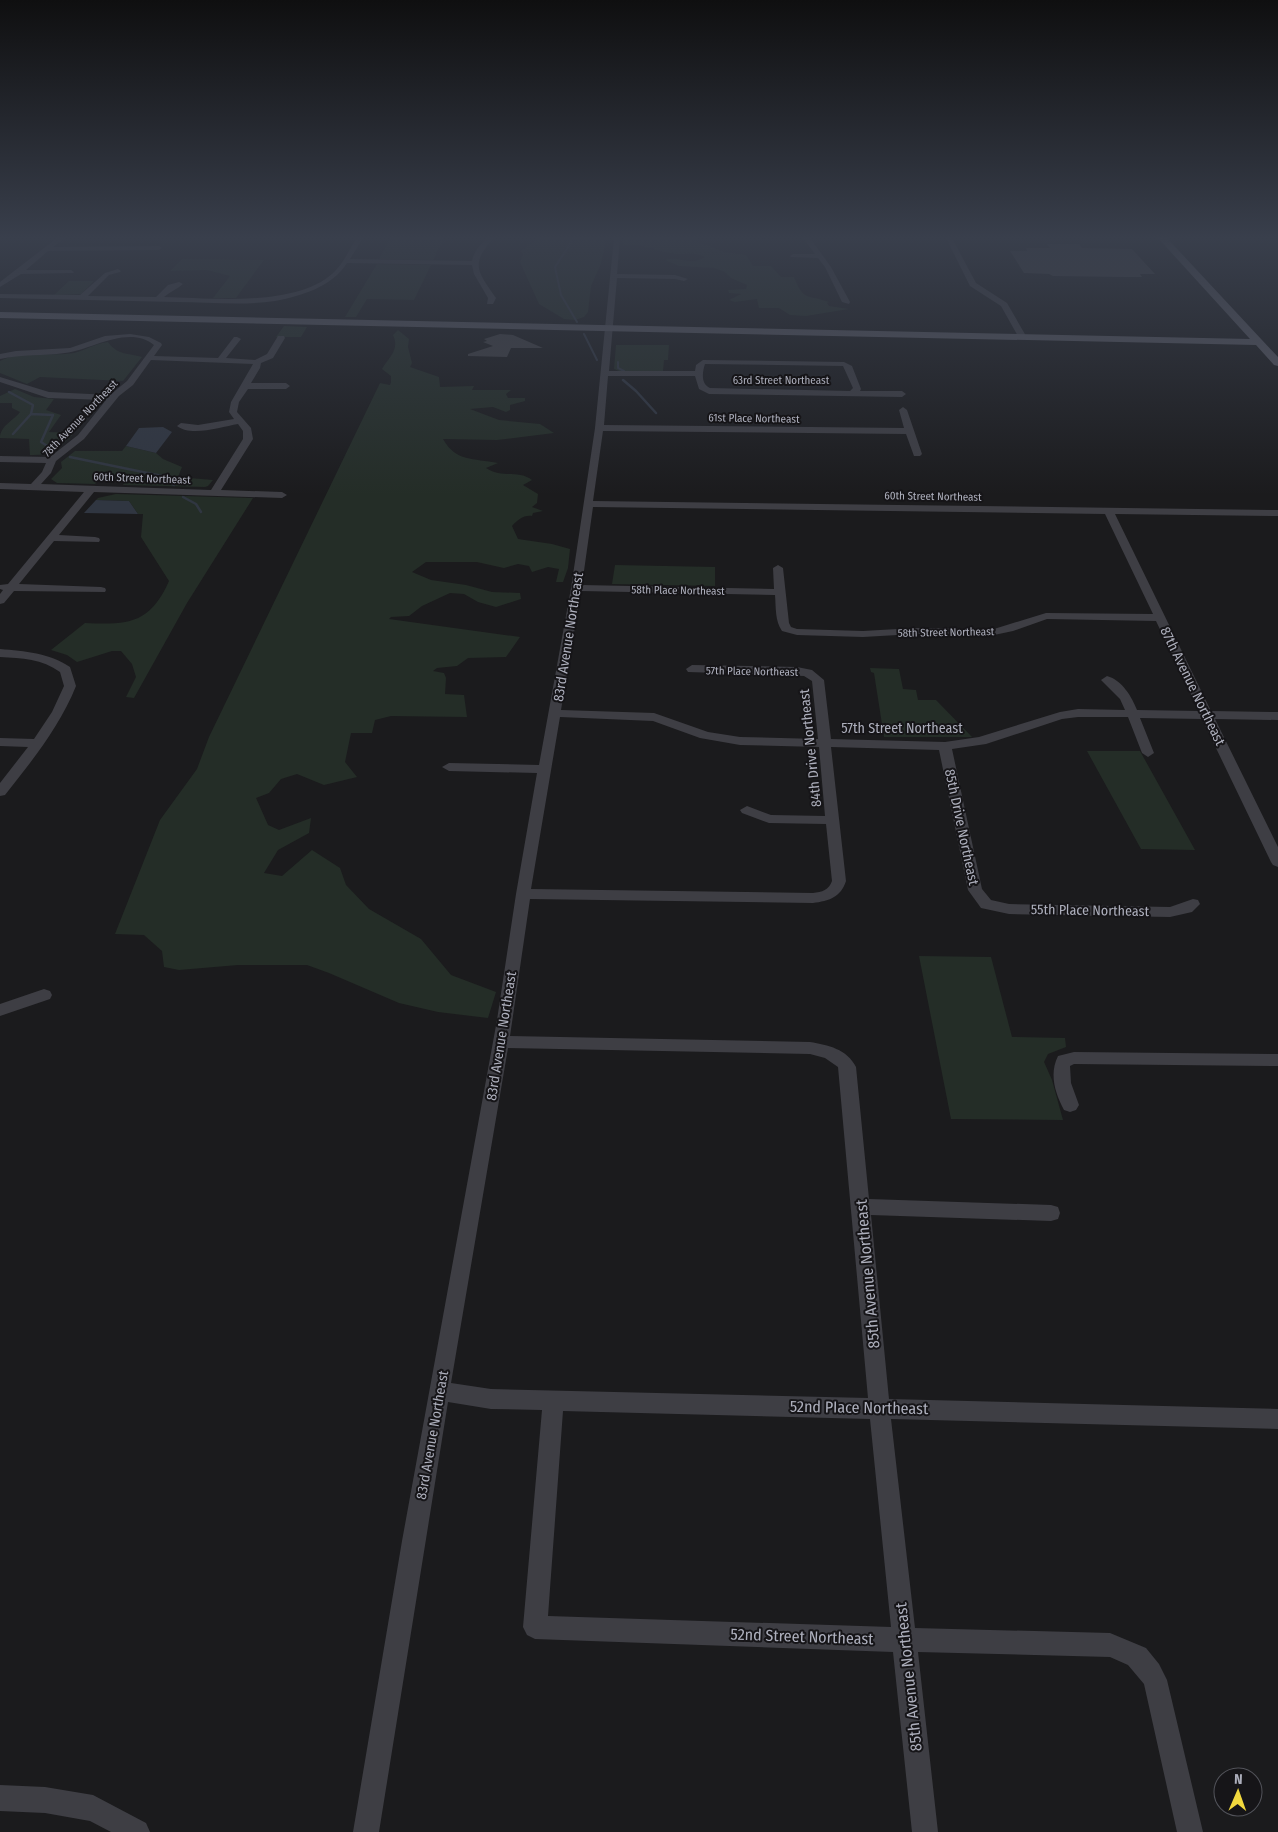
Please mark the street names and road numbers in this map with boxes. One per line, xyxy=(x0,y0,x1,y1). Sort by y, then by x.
street label: 63rd Street Northeast xyxy=(733,374,830,387)
street label: 78th Avenue Northeast xyxy=(40,377,121,460)
street label: 61st Place Northeast xyxy=(708,411,800,426)
street label: 60th Street Northeast xyxy=(93,470,191,487)
street label: 60th Street Northeast xyxy=(884,489,982,504)
street label: 83rd Avenue Northeast xyxy=(550,571,587,703)
street label: 58th Place Northeast xyxy=(631,583,725,598)
street label: 87th Avenue Northeast xyxy=(1156,624,1229,749)
street label: 58th Street Northeast xyxy=(897,625,995,640)
street label: 57th Place Northeast xyxy=(706,664,799,679)
street label: 84th Drive Northeast xyxy=(796,688,825,808)
street label: 57th Street Northeast xyxy=(841,720,963,737)
street label: 85th Drive Northeast xyxy=(941,767,982,887)
street label: 55th Place Northeast xyxy=(1031,901,1150,920)
street label: 83rd Avenue Northeast xyxy=(483,970,520,1102)
street label: 85th Avenue Northeast xyxy=(851,1198,883,1349)
street label: 83rd Avenue Northeast xyxy=(413,1369,452,1501)
street label: 52nd PIace Northeast xyxy=(790,1397,929,1418)
street label: 85th Avenue Northeast xyxy=(891,1601,926,1752)
street label: 52nd Street Northeast xyxy=(730,1625,875,1649)

